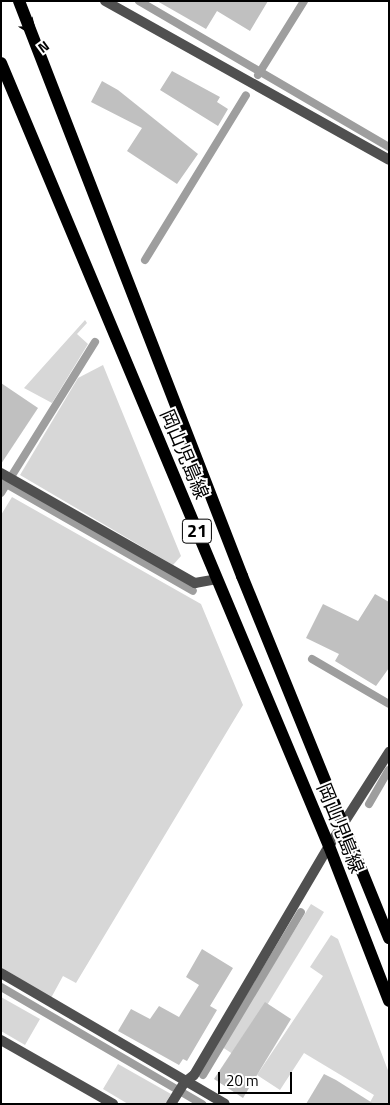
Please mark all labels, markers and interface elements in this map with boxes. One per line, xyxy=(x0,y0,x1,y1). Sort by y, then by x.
north arrow xyxy=(10,10,60,60)
text: N xyxy=(34,36,54,59)
street label: 岡山児島線 xyxy=(156,406,214,502)
road number: 21 xyxy=(181,516,213,546)
street label: 岡山児島線 xyxy=(313,780,369,876)
scale bar xyxy=(220,1062,294,1094)
text: 20 m xyxy=(226,1069,259,1092)

